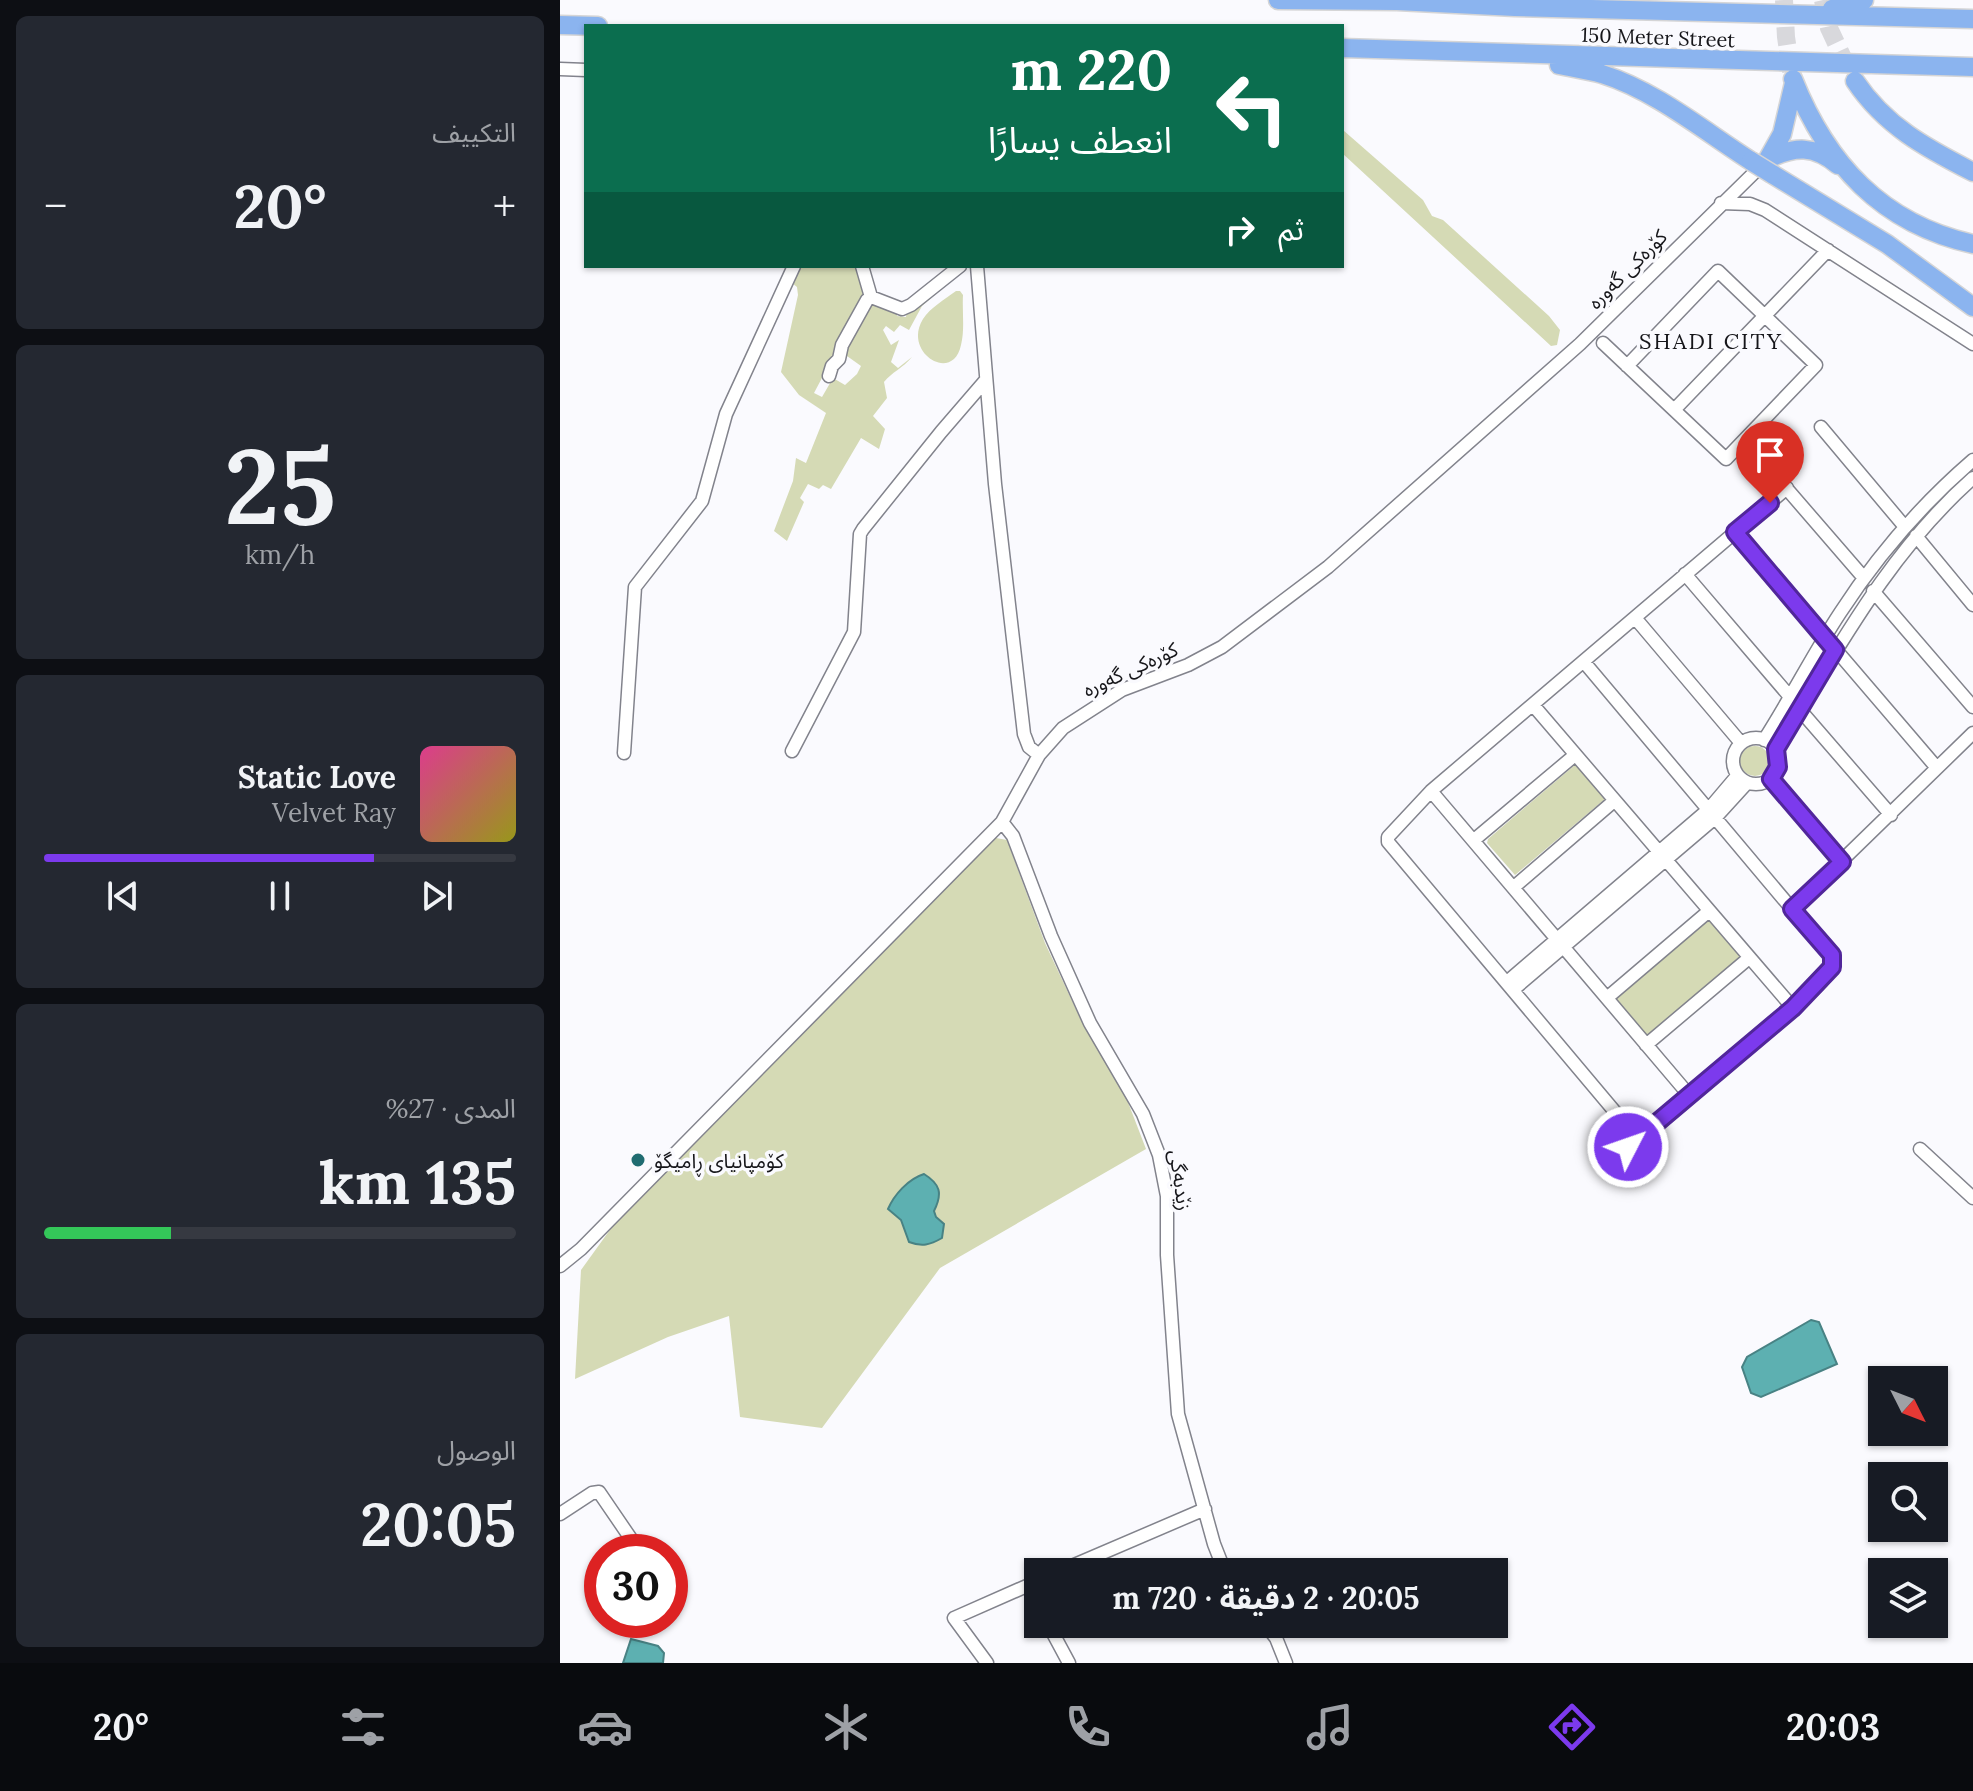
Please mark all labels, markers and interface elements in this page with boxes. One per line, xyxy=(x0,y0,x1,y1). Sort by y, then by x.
street label: 150 Meter Street xyxy=(1581,22,1736,52)
text: 220 m xyxy=(1010,34,1172,105)
icon: left xyxy=(1200,56,1304,160)
text: التكييف xyxy=(432,116,516,149)
text: انعطف يسارًا xyxy=(988,117,1172,163)
text: 20° xyxy=(233,168,327,244)
text: − xyxy=(44,178,67,234)
text: + xyxy=(493,178,516,234)
icon: right xyxy=(1218,208,1262,252)
text: ثم xyxy=(1278,210,1304,248)
street label: کۆرەکی گەورە xyxy=(1582,224,1672,314)
district label: SHADI CITY xyxy=(1639,327,1783,355)
text: 25 xyxy=(224,419,336,552)
pin xyxy=(1736,421,1804,503)
icon: arrive xyxy=(1748,433,1792,477)
text: km/h xyxy=(245,538,315,571)
street label: کۆرەکی گەورە xyxy=(1078,636,1182,702)
text: Static Love xyxy=(238,758,396,796)
text: Velvet Ray xyxy=(272,796,396,829)
icon: previous xyxy=(101,874,145,918)
icon: pause xyxy=(258,874,302,918)
icon: next xyxy=(415,874,459,918)
text: المدى · 27% xyxy=(386,1092,516,1125)
position arrow xyxy=(1586,1105,1670,1189)
text: 135 km xyxy=(319,1144,516,1220)
place label: کۆمپانیای ڕامیگۆ xyxy=(654,1148,784,1178)
street label: زێدبەگی xyxy=(1164,1148,1198,1212)
marker: کۆمپانیای ڕامیگۆ xyxy=(629,1151,647,1169)
north arrow xyxy=(1868,1366,1948,1446)
map controls xyxy=(1868,1366,1948,1638)
text: الوصول xyxy=(437,1434,516,1467)
button: search xyxy=(1868,1462,1948,1542)
text: 20:05 xyxy=(360,1486,516,1562)
speed limit sign: 30 xyxy=(584,1534,688,1638)
button: layers xyxy=(1868,1558,1948,1638)
text: 20:05 · 2 دقيقة · 720 m xyxy=(1113,1579,1420,1617)
icon: filters xyxy=(335,1699,391,1755)
icon: car xyxy=(577,1699,633,1755)
icon: climate xyxy=(818,1699,874,1755)
icon: phone xyxy=(1060,1699,1116,1755)
icon: music xyxy=(1302,1699,1358,1755)
icon: directions xyxy=(1544,1699,1600,1755)
text: 20° xyxy=(93,1704,149,1750)
text: 20:03 xyxy=(1786,1704,1880,1750)

